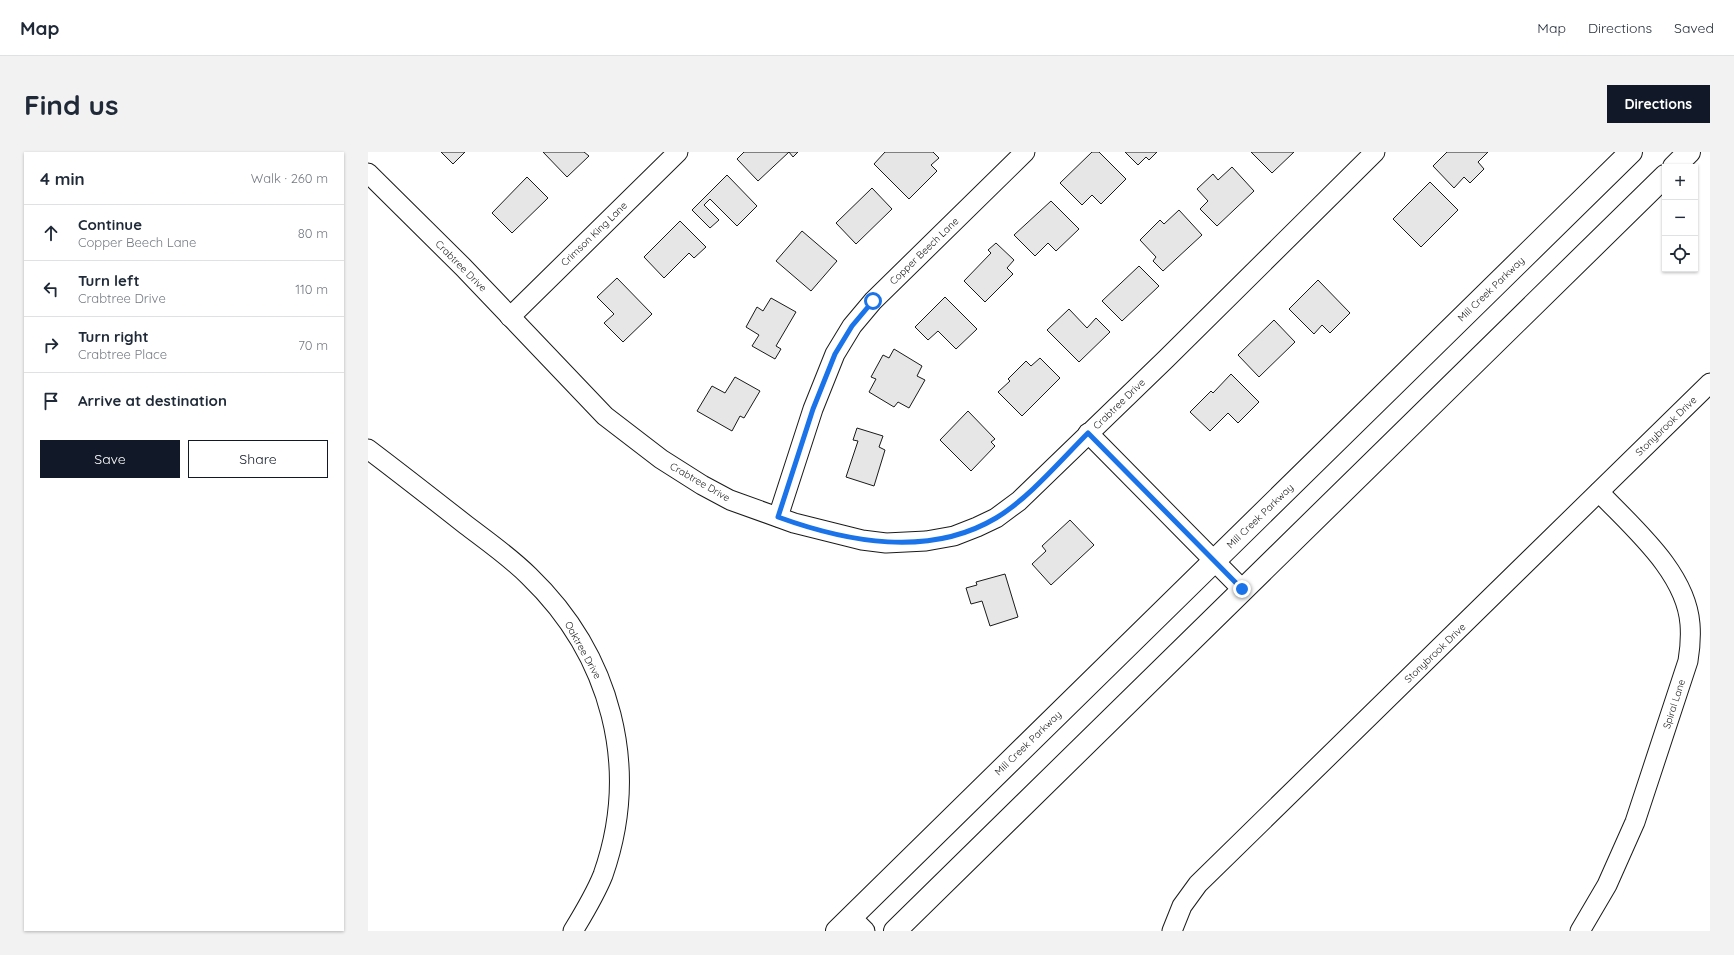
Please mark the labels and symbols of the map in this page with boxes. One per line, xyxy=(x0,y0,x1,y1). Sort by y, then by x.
street label: Crimson King Lane xyxy=(558,199,630,269)
street label: Copper Beech Lane xyxy=(887,214,962,287)
street label: Crabtree Drive xyxy=(433,238,490,295)
street label: Mill Creek Parkway xyxy=(1455,254,1527,324)
route start xyxy=(864,292,882,310)
street label: Crabtree Drive xyxy=(1090,376,1148,432)
street label: Stonybrook Drive xyxy=(1633,393,1700,459)
street label: Crabtree Drive xyxy=(668,459,733,505)
street label: Mill Creek Parkway xyxy=(1224,481,1296,551)
route end xyxy=(1233,580,1251,598)
street label: Oaktree Drive xyxy=(562,619,604,682)
street label: Stonybrook Drive xyxy=(1402,620,1469,686)
street label: Spiral Lane xyxy=(1660,677,1688,730)
street label: Mill Creek Parkway xyxy=(992,708,1064,778)

